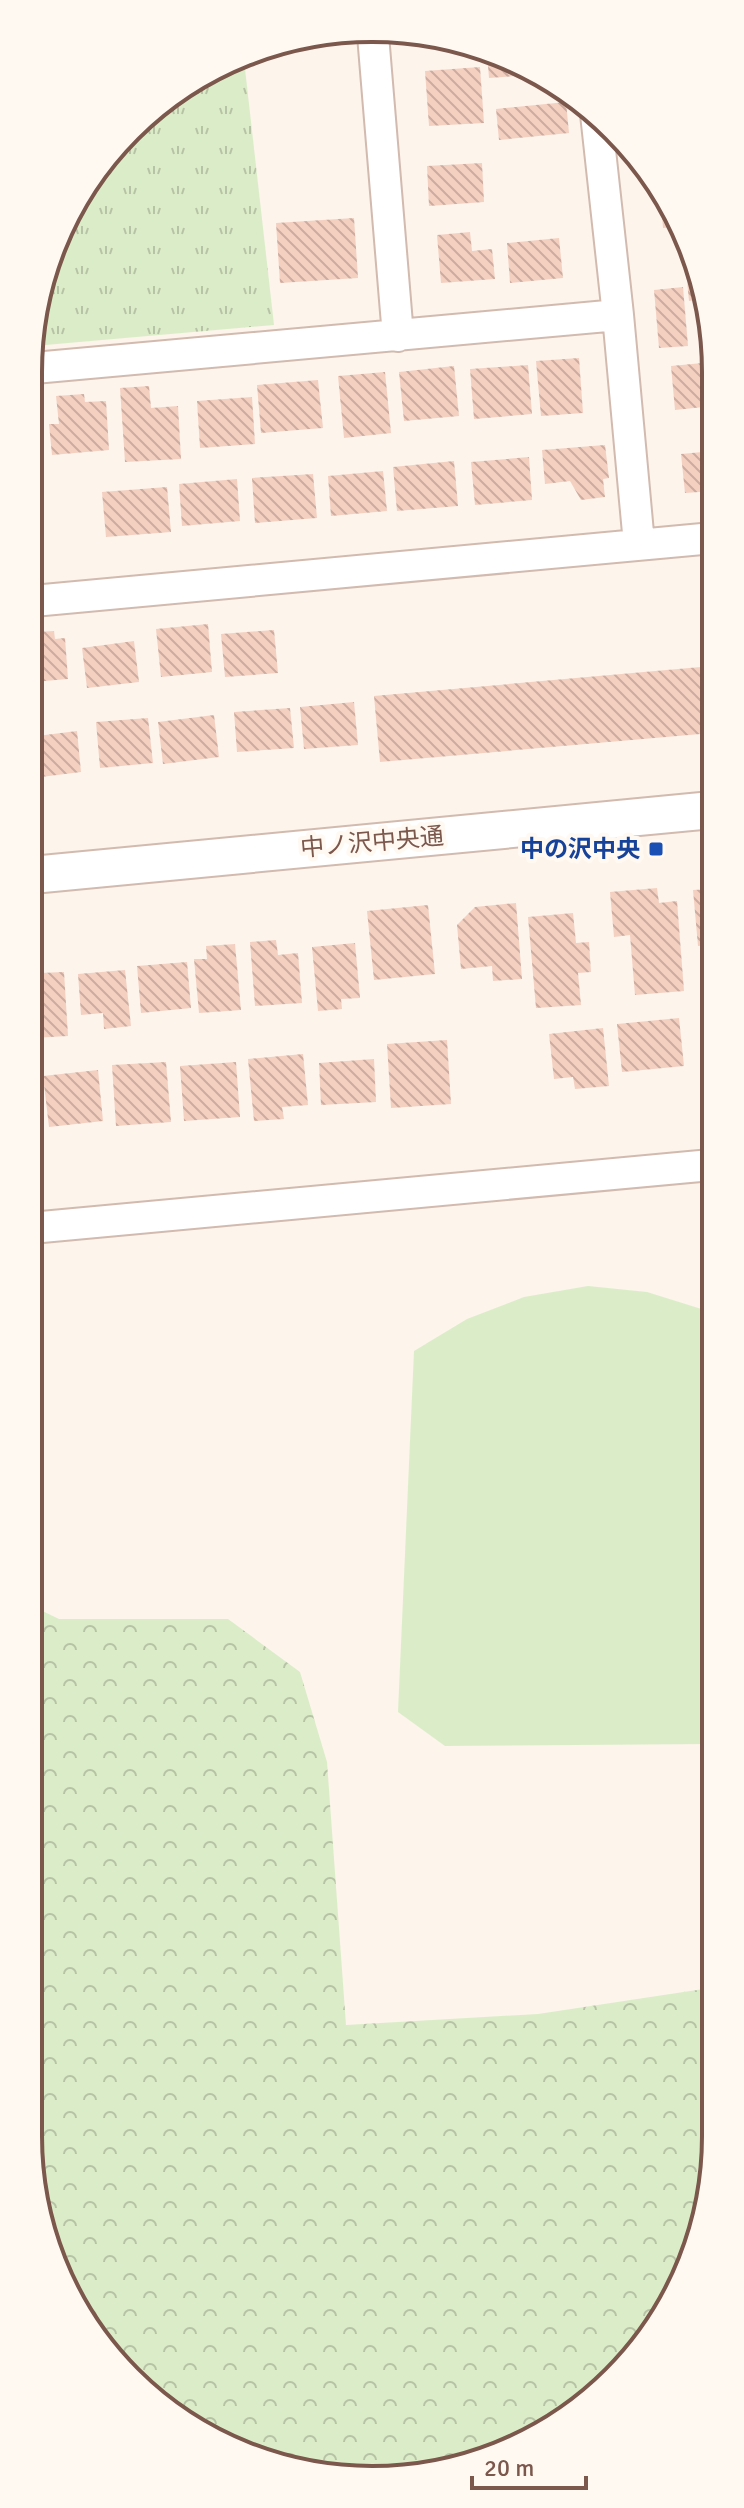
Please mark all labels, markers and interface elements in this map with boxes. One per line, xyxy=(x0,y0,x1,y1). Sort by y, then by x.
street label: 中ノ沢中央通 xyxy=(299,821,445,863)
place label: 中の沢中央 xyxy=(520,834,640,864)
marker: 中の沢中央 xyxy=(647,840,665,858)
scale bar xyxy=(472,2440,586,2490)
text: 20 m xyxy=(484,2453,534,2483)

